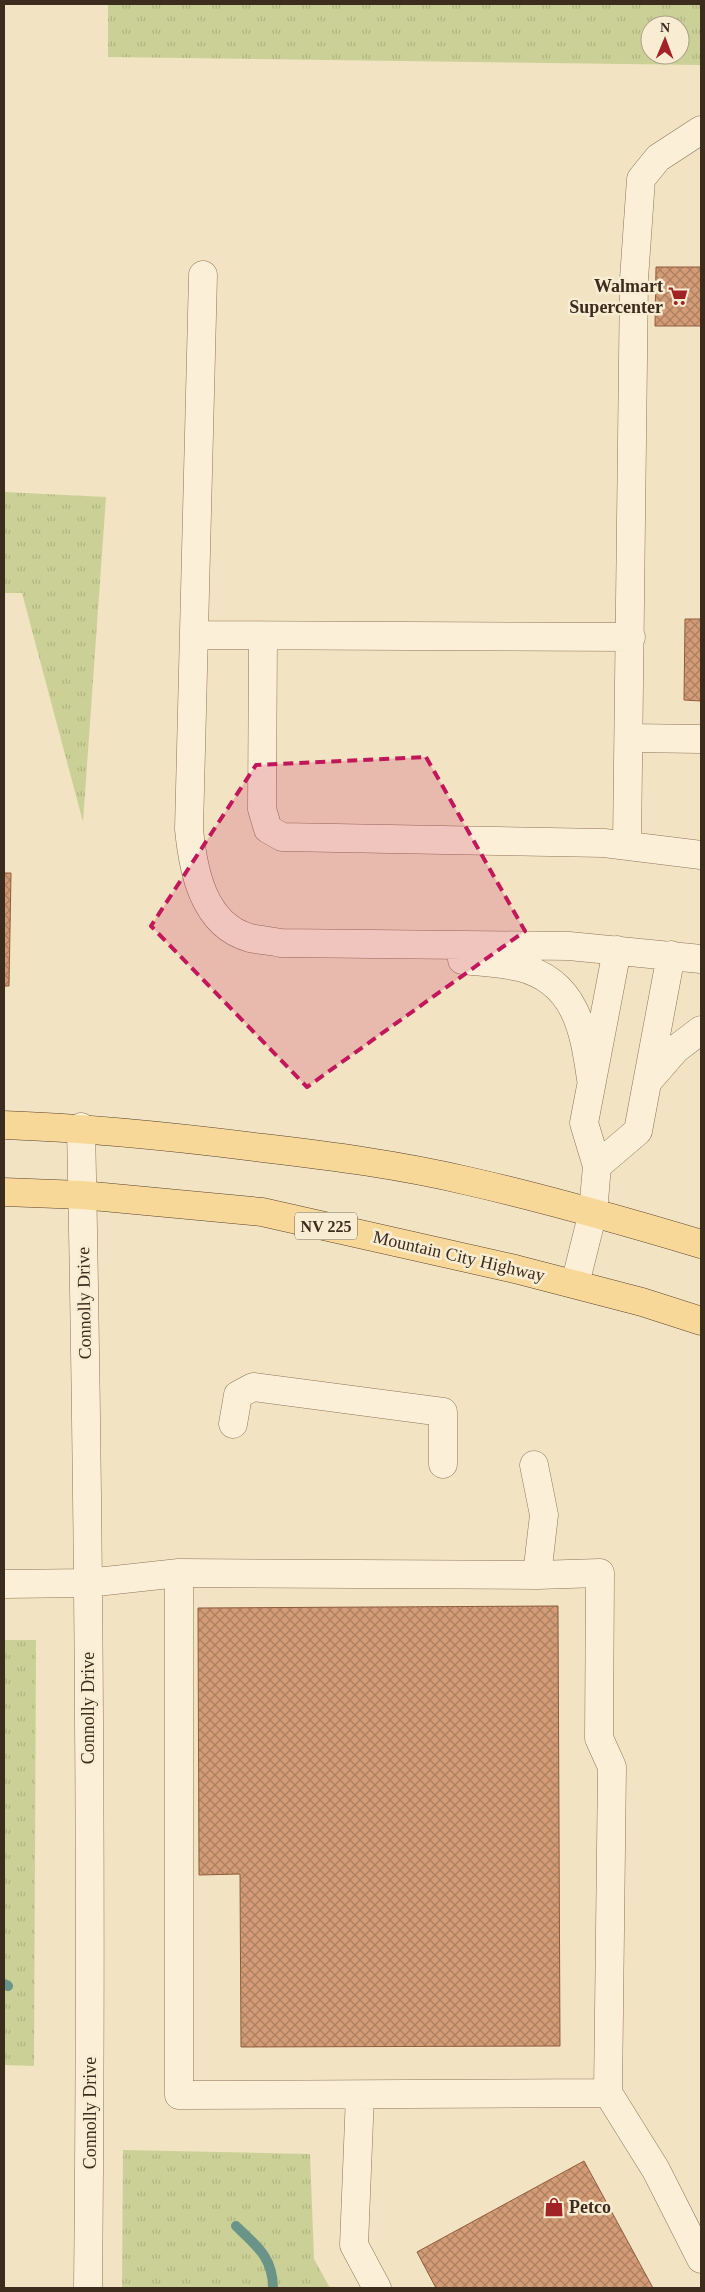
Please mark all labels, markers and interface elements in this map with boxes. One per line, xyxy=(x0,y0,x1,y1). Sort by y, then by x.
north arrow xyxy=(640,15,690,65)
text: N xyxy=(660,20,670,35)
place label: Walmart Supercenter xyxy=(569,276,663,317)
supermarket icon: Walmart Supercenter xyxy=(667,285,689,307)
road number: NV 225 xyxy=(295,1212,357,1240)
street label: Mountain City Highway xyxy=(371,1226,547,1286)
street label: Connolly Drive xyxy=(73,1247,95,1359)
street label: Connolly Drive xyxy=(78,1652,98,1764)
street label: Connolly Drive xyxy=(80,2057,100,2169)
shop icon: Petco xyxy=(543,2196,565,2218)
place label: Petco xyxy=(569,2197,611,2217)

